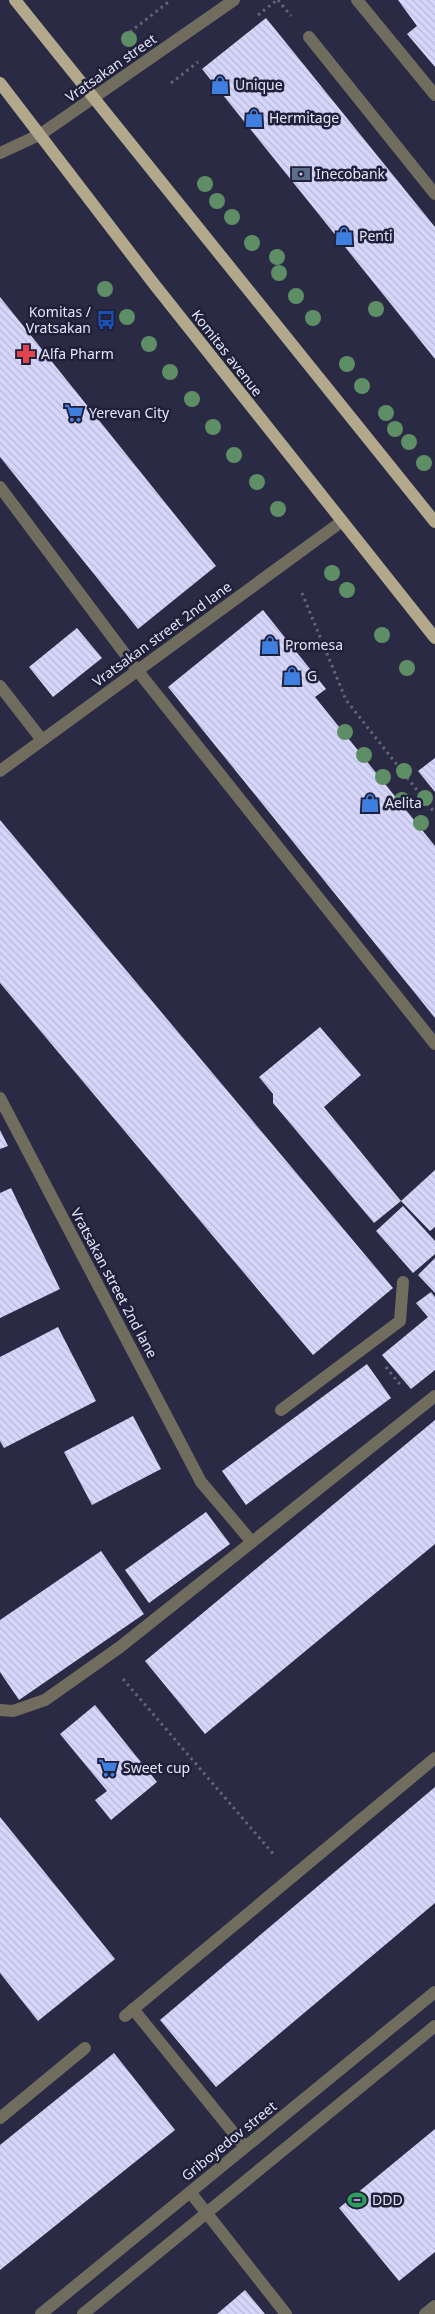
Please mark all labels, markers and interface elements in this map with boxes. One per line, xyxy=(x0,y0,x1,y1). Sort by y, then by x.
street label: Vratsakan street xyxy=(61,29,160,106)
shop icon: Unique xyxy=(209,74,231,96)
place label: Unique xyxy=(235,75,283,94)
shop icon: Hermitage xyxy=(243,107,265,129)
place label: Hermitage xyxy=(269,108,339,127)
bank icon: Inecobank xyxy=(290,163,312,185)
place label: Inecobank xyxy=(316,164,386,183)
shop icon: Penti xyxy=(333,225,355,247)
place label: Penti xyxy=(359,226,393,245)
place label: Komitas / Vratsakan xyxy=(26,302,92,337)
street label: Komitas avenue xyxy=(188,305,267,400)
bus stop icon: Komitas / Vratsakan xyxy=(95,309,117,331)
pharmacy icon: Alfa Pharm xyxy=(15,343,37,365)
place label: Alfa Pharm xyxy=(41,344,114,363)
supermarket icon: Yerevan City xyxy=(63,402,85,424)
place label: Yerevan City xyxy=(89,403,170,422)
street label: Vratsakan street 2nd lane xyxy=(88,577,235,691)
shop icon: Promesa xyxy=(259,634,281,656)
place label: Promesa xyxy=(285,635,343,654)
shop icon: G xyxy=(281,665,303,687)
place label: G xyxy=(307,666,317,685)
shop icon: Aelita xyxy=(359,792,381,814)
place label: Aelita xyxy=(385,793,422,812)
street label: Vratsakan street 2nd lane xyxy=(67,1204,162,1361)
supermarket icon: Sweet cup xyxy=(97,1757,119,1779)
place label: Sweet cup xyxy=(123,1758,190,1777)
street label: Griboyedov street xyxy=(177,2096,280,2185)
sports icon: DDD xyxy=(346,2189,368,2211)
place label: DDD xyxy=(372,2190,403,2209)

